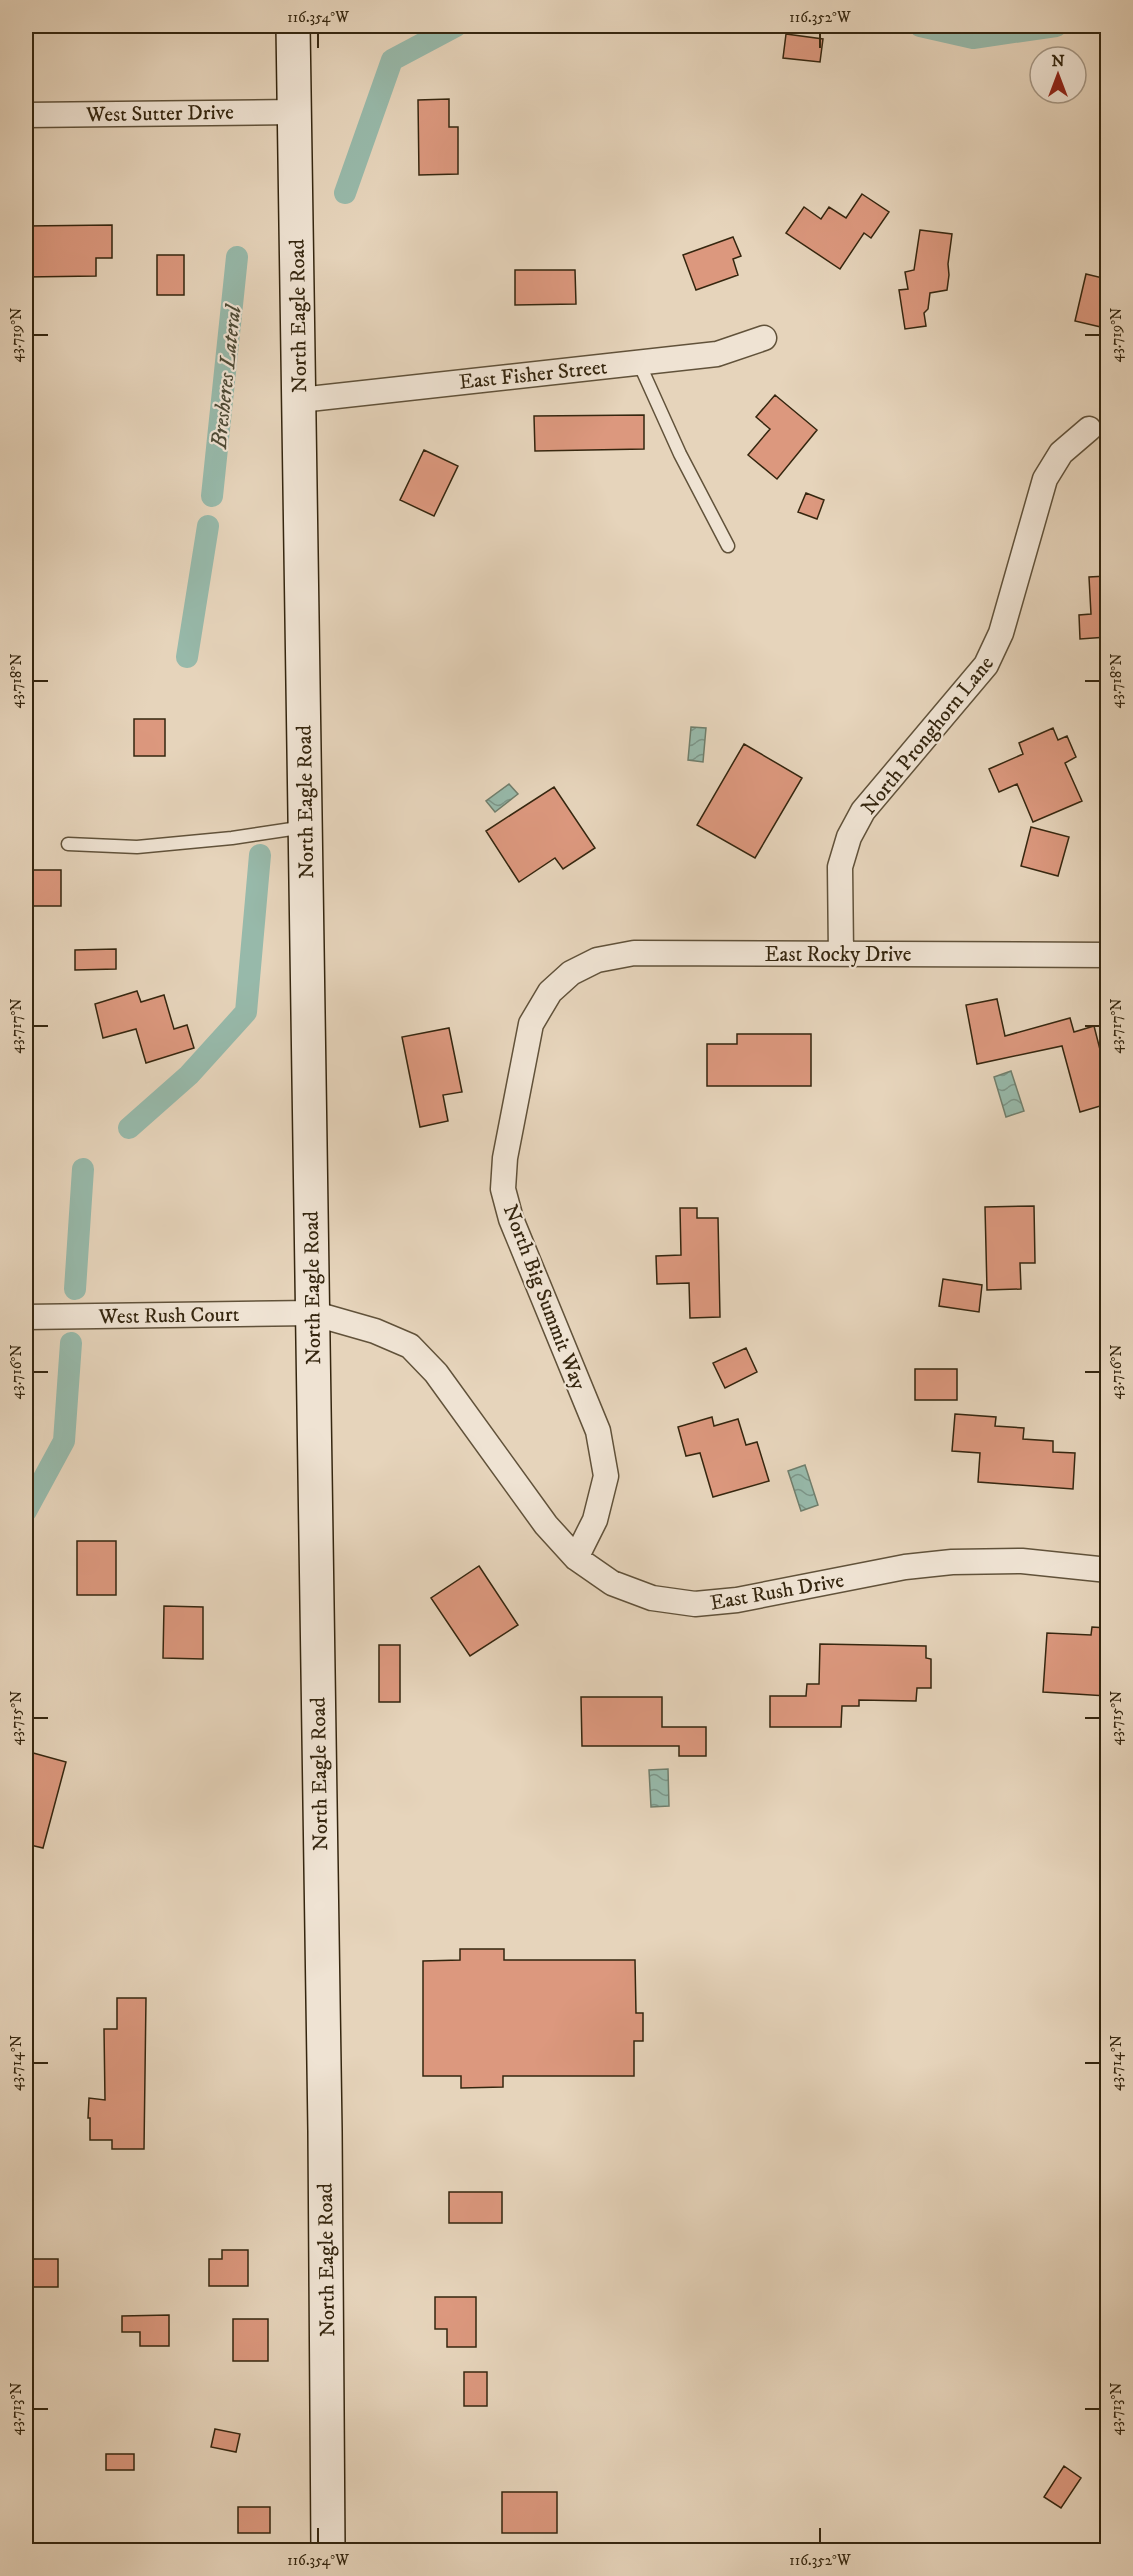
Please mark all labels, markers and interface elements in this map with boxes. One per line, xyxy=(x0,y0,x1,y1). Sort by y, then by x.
text: 116.354°W xyxy=(287,8,349,27)
text: 116.352°W xyxy=(789,8,851,27)
north arrow xyxy=(1028,45,1088,105)
text: N xyxy=(1051,51,1065,71)
street label: West Sutter Drive xyxy=(85,100,234,128)
street label: North Eagle Road xyxy=(285,238,313,393)
water label: Bresheres Lateral xyxy=(205,302,248,451)
text: 43.719°N xyxy=(7,308,26,362)
text: 43.719°N xyxy=(1107,308,1126,362)
street label: East Fisher Street xyxy=(458,354,609,396)
street label: North Pronghorn Lane xyxy=(856,651,1000,820)
text: 43.718°N xyxy=(7,654,26,708)
text: 43.718°N xyxy=(1107,654,1126,708)
street label: North Eagle Road xyxy=(292,724,320,879)
street label: East Rocky Drive xyxy=(765,942,912,968)
text: 43.717°N xyxy=(7,998,26,1054)
text: 43.717°N xyxy=(1107,998,1126,1054)
street label: North Big Summit Way xyxy=(497,1201,592,1395)
street label: North Eagle Road xyxy=(299,1210,327,1365)
street label: West Rush Court xyxy=(97,1302,240,1330)
text: 43.716°N xyxy=(7,1344,26,1400)
text: 43.716°N xyxy=(1107,1344,1126,1400)
street label: East Rush Drive xyxy=(708,1567,846,1617)
text: 43.715°N xyxy=(7,1691,26,1745)
text: 43.715°N xyxy=(1107,1691,1126,1745)
street label: North Eagle Road xyxy=(306,1696,334,1851)
text: 43.714°N xyxy=(7,2035,26,2091)
text: 43.714°N xyxy=(1107,2035,1126,2091)
street label: North Eagle Road xyxy=(313,2182,341,2337)
text: 43.713°N xyxy=(7,2382,26,2436)
text: 43.713°N xyxy=(1107,2382,1126,2436)
text: 116.354°W xyxy=(287,2551,349,2570)
text: 116.352°W xyxy=(789,2551,851,2570)

